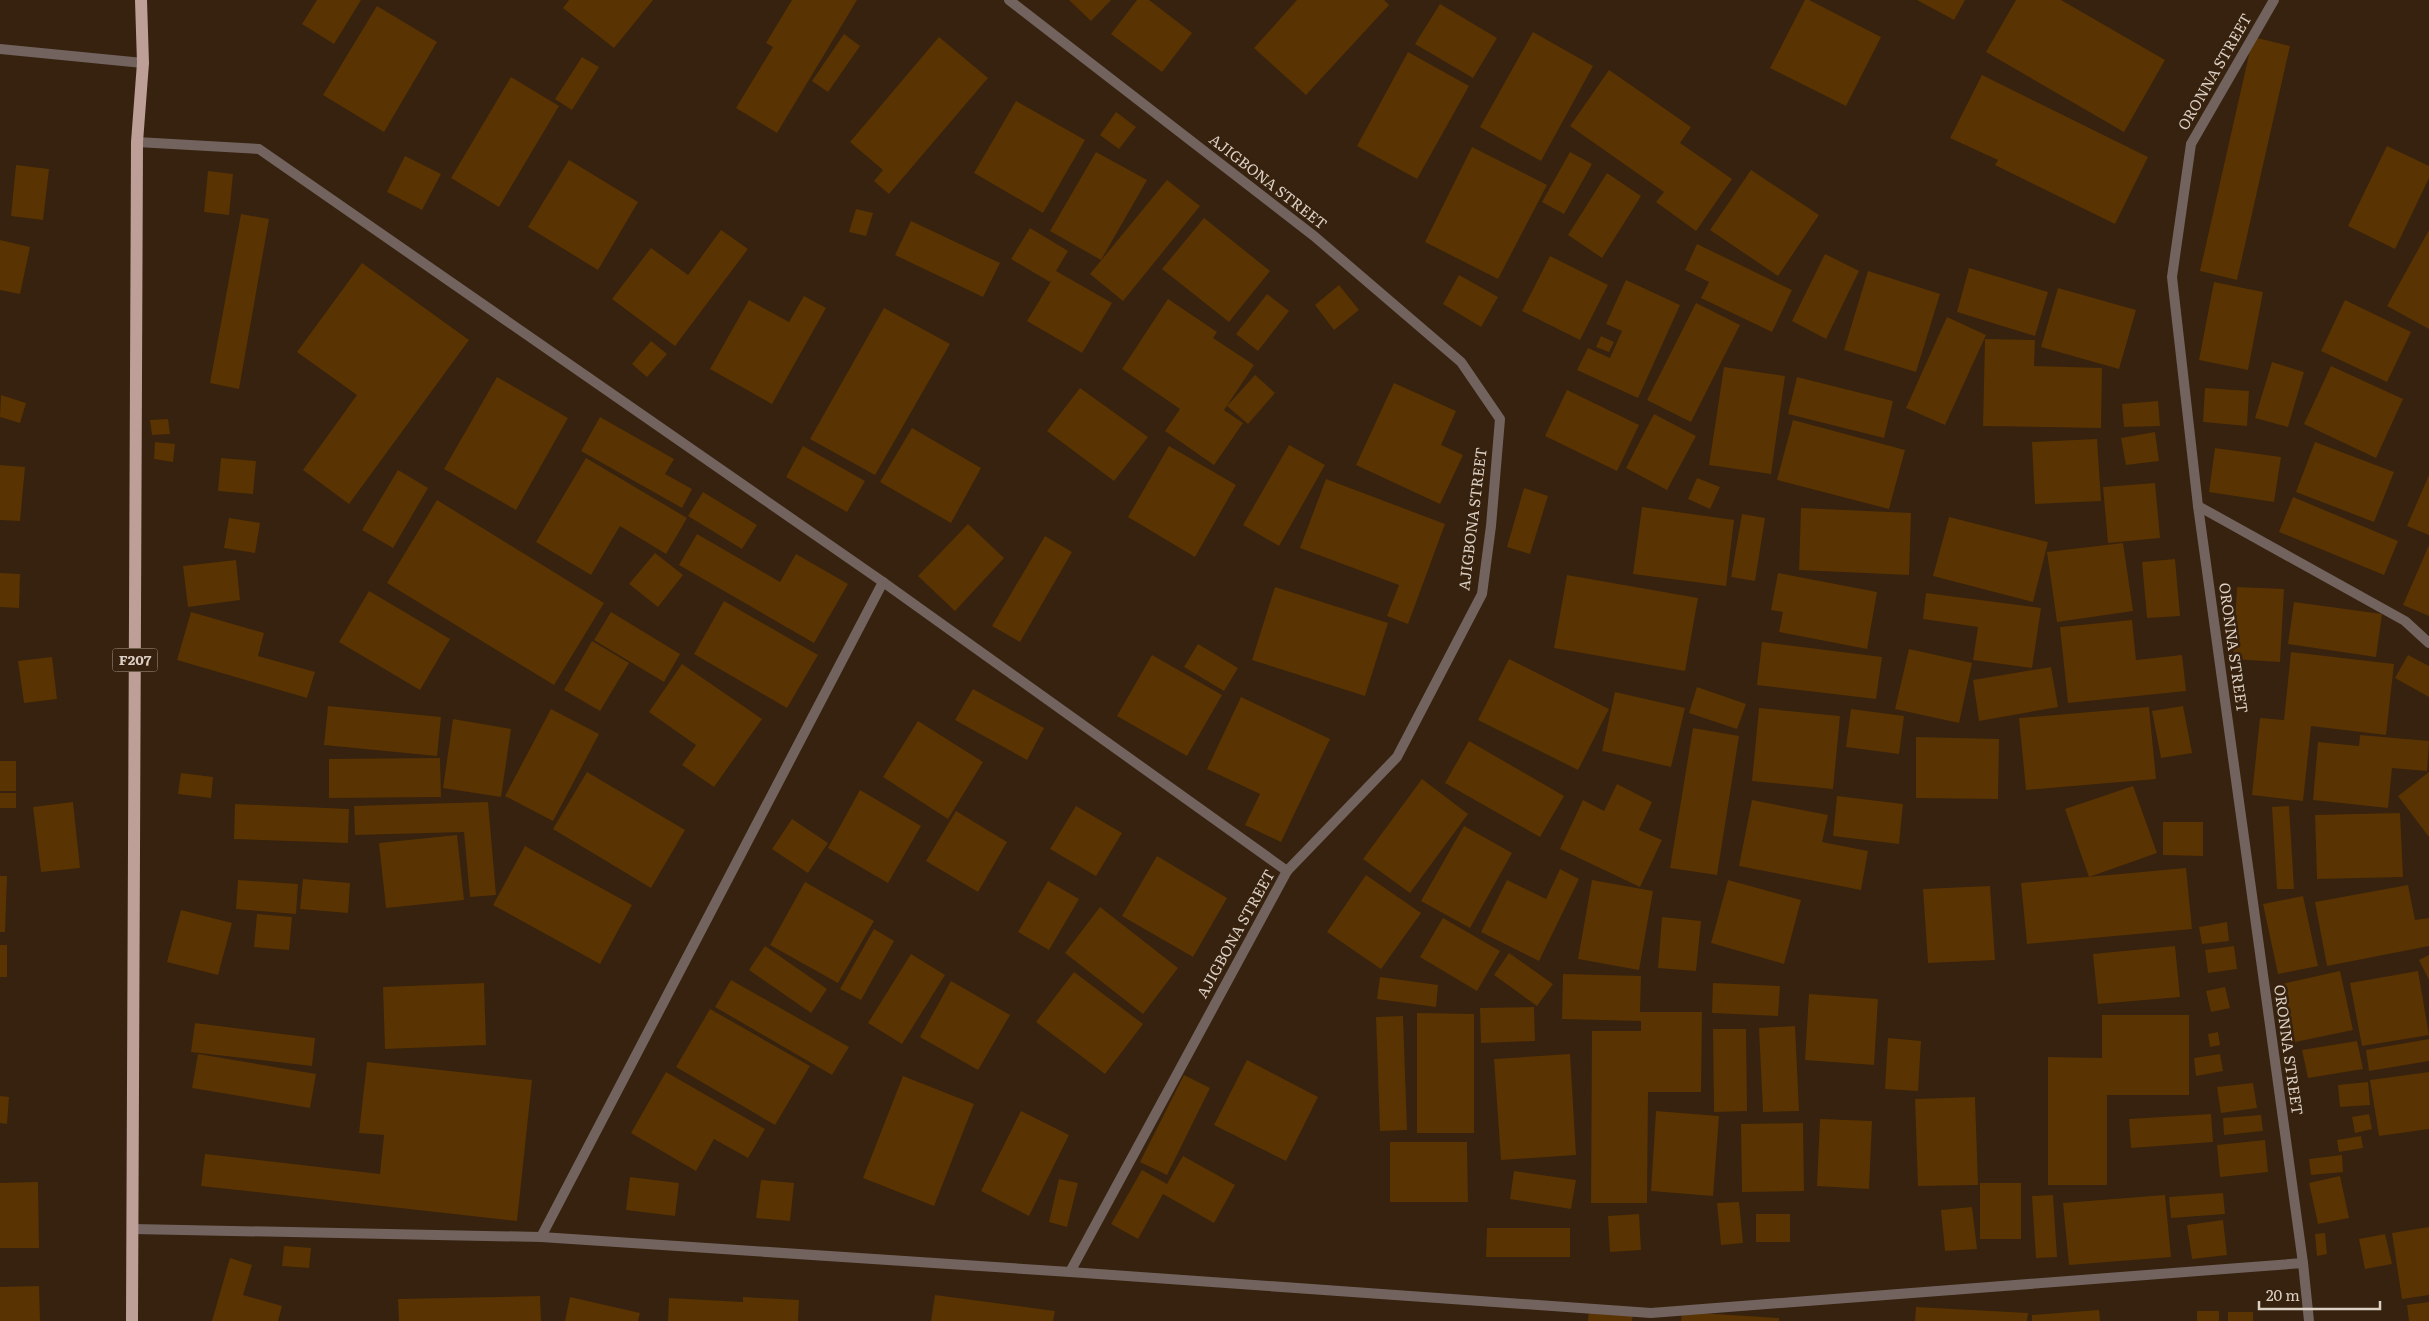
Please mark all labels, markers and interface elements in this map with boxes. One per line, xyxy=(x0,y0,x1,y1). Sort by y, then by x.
street label: ORONNA STREET xyxy=(2171,8,2257,134)
street label: AJIGBONA STREET xyxy=(1205,127,1333,234)
street label: AJIGBONA STREET xyxy=(1451,446,1492,592)
street label: ORONNA STREET xyxy=(2214,581,2255,715)
road number: F207 xyxy=(112,648,158,672)
street label: AJIGBONA STREET xyxy=(1190,865,1280,1002)
street label: ORONNA STREET xyxy=(2269,983,2310,1117)
scale bar xyxy=(2259,1278,2380,1310)
text: 20 m xyxy=(2266,1283,2300,1306)

